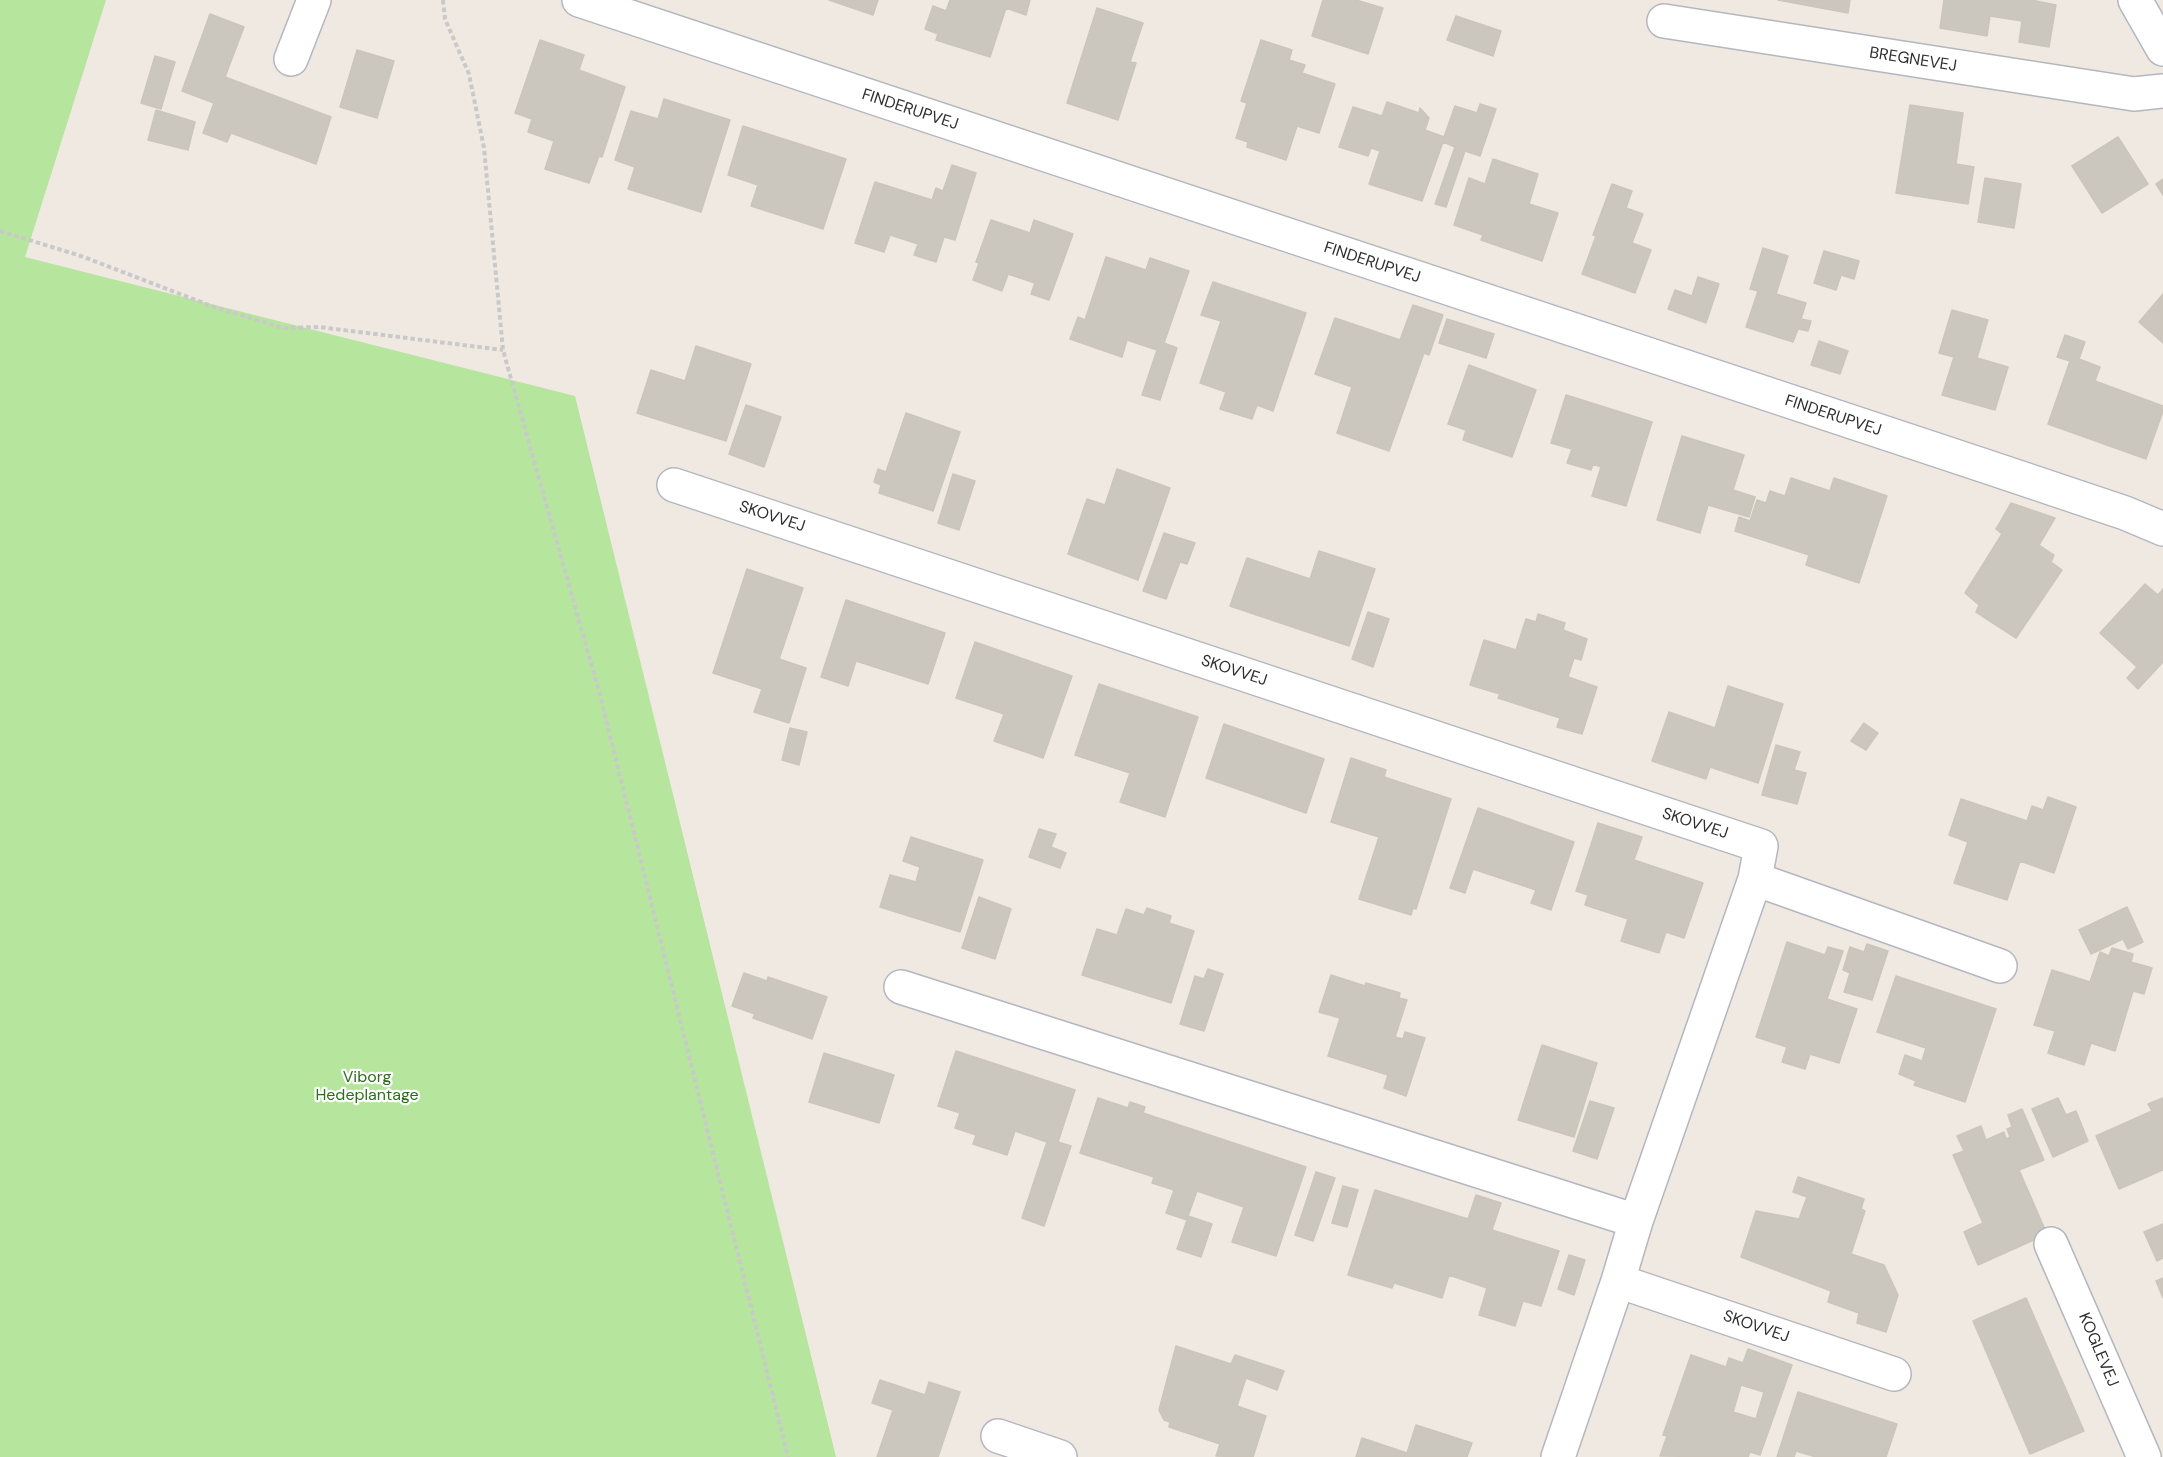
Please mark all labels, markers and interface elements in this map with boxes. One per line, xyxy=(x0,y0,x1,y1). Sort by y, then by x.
street label: BREGNEVEJ xyxy=(1868,44,1958,76)
street label: FINDERUPVEJ xyxy=(859,85,961,135)
street label: FINDERUPVEJ xyxy=(1321,238,1423,288)
street label: FINDERUPVEJ xyxy=(1782,391,1884,441)
street label: SKOVVEJ xyxy=(737,497,807,537)
street label: SKOVVEJ xyxy=(1199,651,1269,691)
street label: SKOVVEJ xyxy=(1660,804,1730,844)
park label: Viborg Hedeplantage xyxy=(315,1068,419,1106)
street label: SKOVVEJ xyxy=(1721,1307,1791,1347)
street label: KOGLEVEJ xyxy=(2074,1310,2122,1390)

